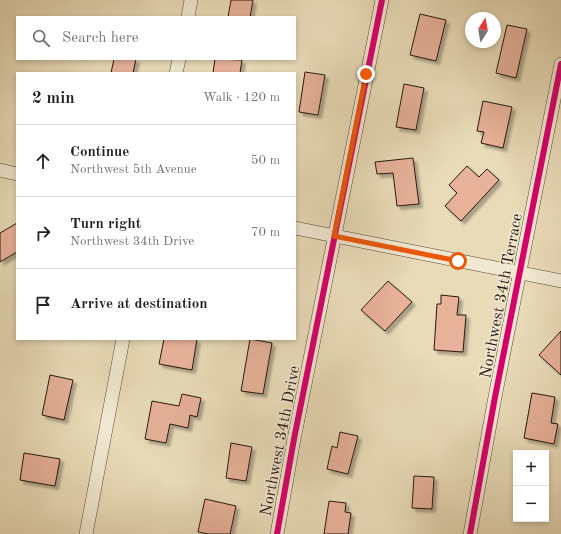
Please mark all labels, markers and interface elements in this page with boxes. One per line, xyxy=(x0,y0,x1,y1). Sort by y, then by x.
north arrow xyxy=(465,12,501,48)
search box xyxy=(16,16,296,60)
icon: search xyxy=(30,27,52,49)
text: Search here xyxy=(62,31,139,46)
route end xyxy=(357,65,375,83)
text: 2 min xyxy=(32,90,75,107)
text: Walk · 120 m xyxy=(203,91,280,104)
text: Continue xyxy=(70,145,129,160)
icon: ahead xyxy=(32,150,54,172)
text: 50 m xyxy=(251,154,280,167)
text: Northwest 5th Avenue xyxy=(70,163,197,176)
street label: Northwest 34th Terrace xyxy=(478,212,526,380)
text: Turn right xyxy=(70,217,141,232)
icon: right xyxy=(32,222,54,244)
text: 70 m xyxy=(251,226,280,239)
text: Northwest 34th Drive xyxy=(70,235,194,248)
route start xyxy=(449,252,467,270)
icon: arrive xyxy=(32,294,54,316)
text: Arrive at destination xyxy=(70,297,208,312)
street label: Northwest 34th Drive xyxy=(259,364,303,518)
map controls xyxy=(513,450,549,522)
button: + xyxy=(513,450,549,486)
button: − xyxy=(513,486,549,522)

